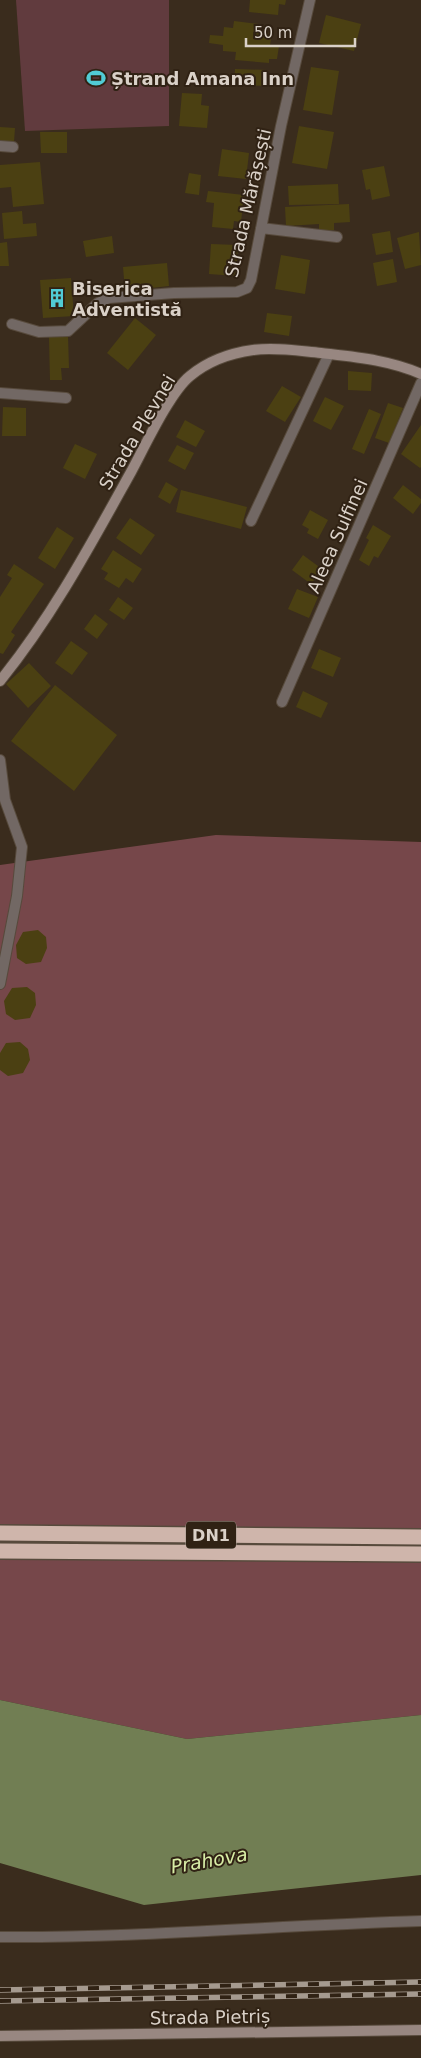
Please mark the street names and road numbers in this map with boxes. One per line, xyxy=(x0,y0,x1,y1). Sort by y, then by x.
street label: Strada Mărășești xyxy=(221,127,275,279)
street label: Strada Plevnei xyxy=(94,371,180,493)
street label: Aleea Sulfinei xyxy=(302,476,372,596)
road number: DN1 xyxy=(186,1522,236,1548)
street label: Strada Pietriș xyxy=(150,2005,270,2029)

